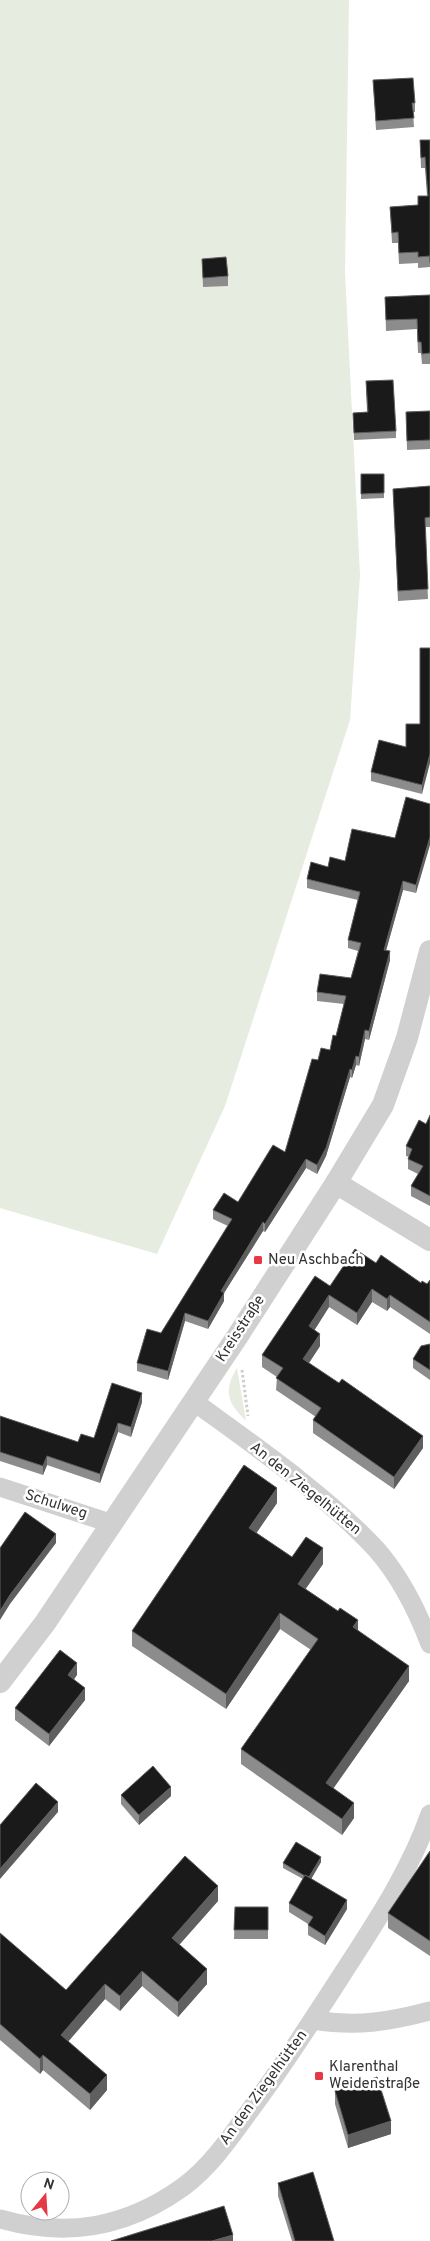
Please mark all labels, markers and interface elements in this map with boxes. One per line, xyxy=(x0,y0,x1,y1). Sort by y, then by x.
place label: Neu Aschbach xyxy=(268,1251,364,1270)
marker: Neu Aschbach xyxy=(252,1254,264,1266)
street label: Kreisstraße xyxy=(212,1292,270,1366)
street label: An den Ziegelhütten xyxy=(246,1438,364,1540)
street label: Schulweg xyxy=(22,1486,90,1524)
street label: An den Ziegelhütten xyxy=(216,2027,312,2149)
place label: Klarenthal Weidenstraße xyxy=(329,2058,420,2094)
marker: Klarenthal Weidenstraße xyxy=(313,2070,325,2082)
north arrow xyxy=(20,2171,70,2221)
text: N xyxy=(41,2175,56,2195)

